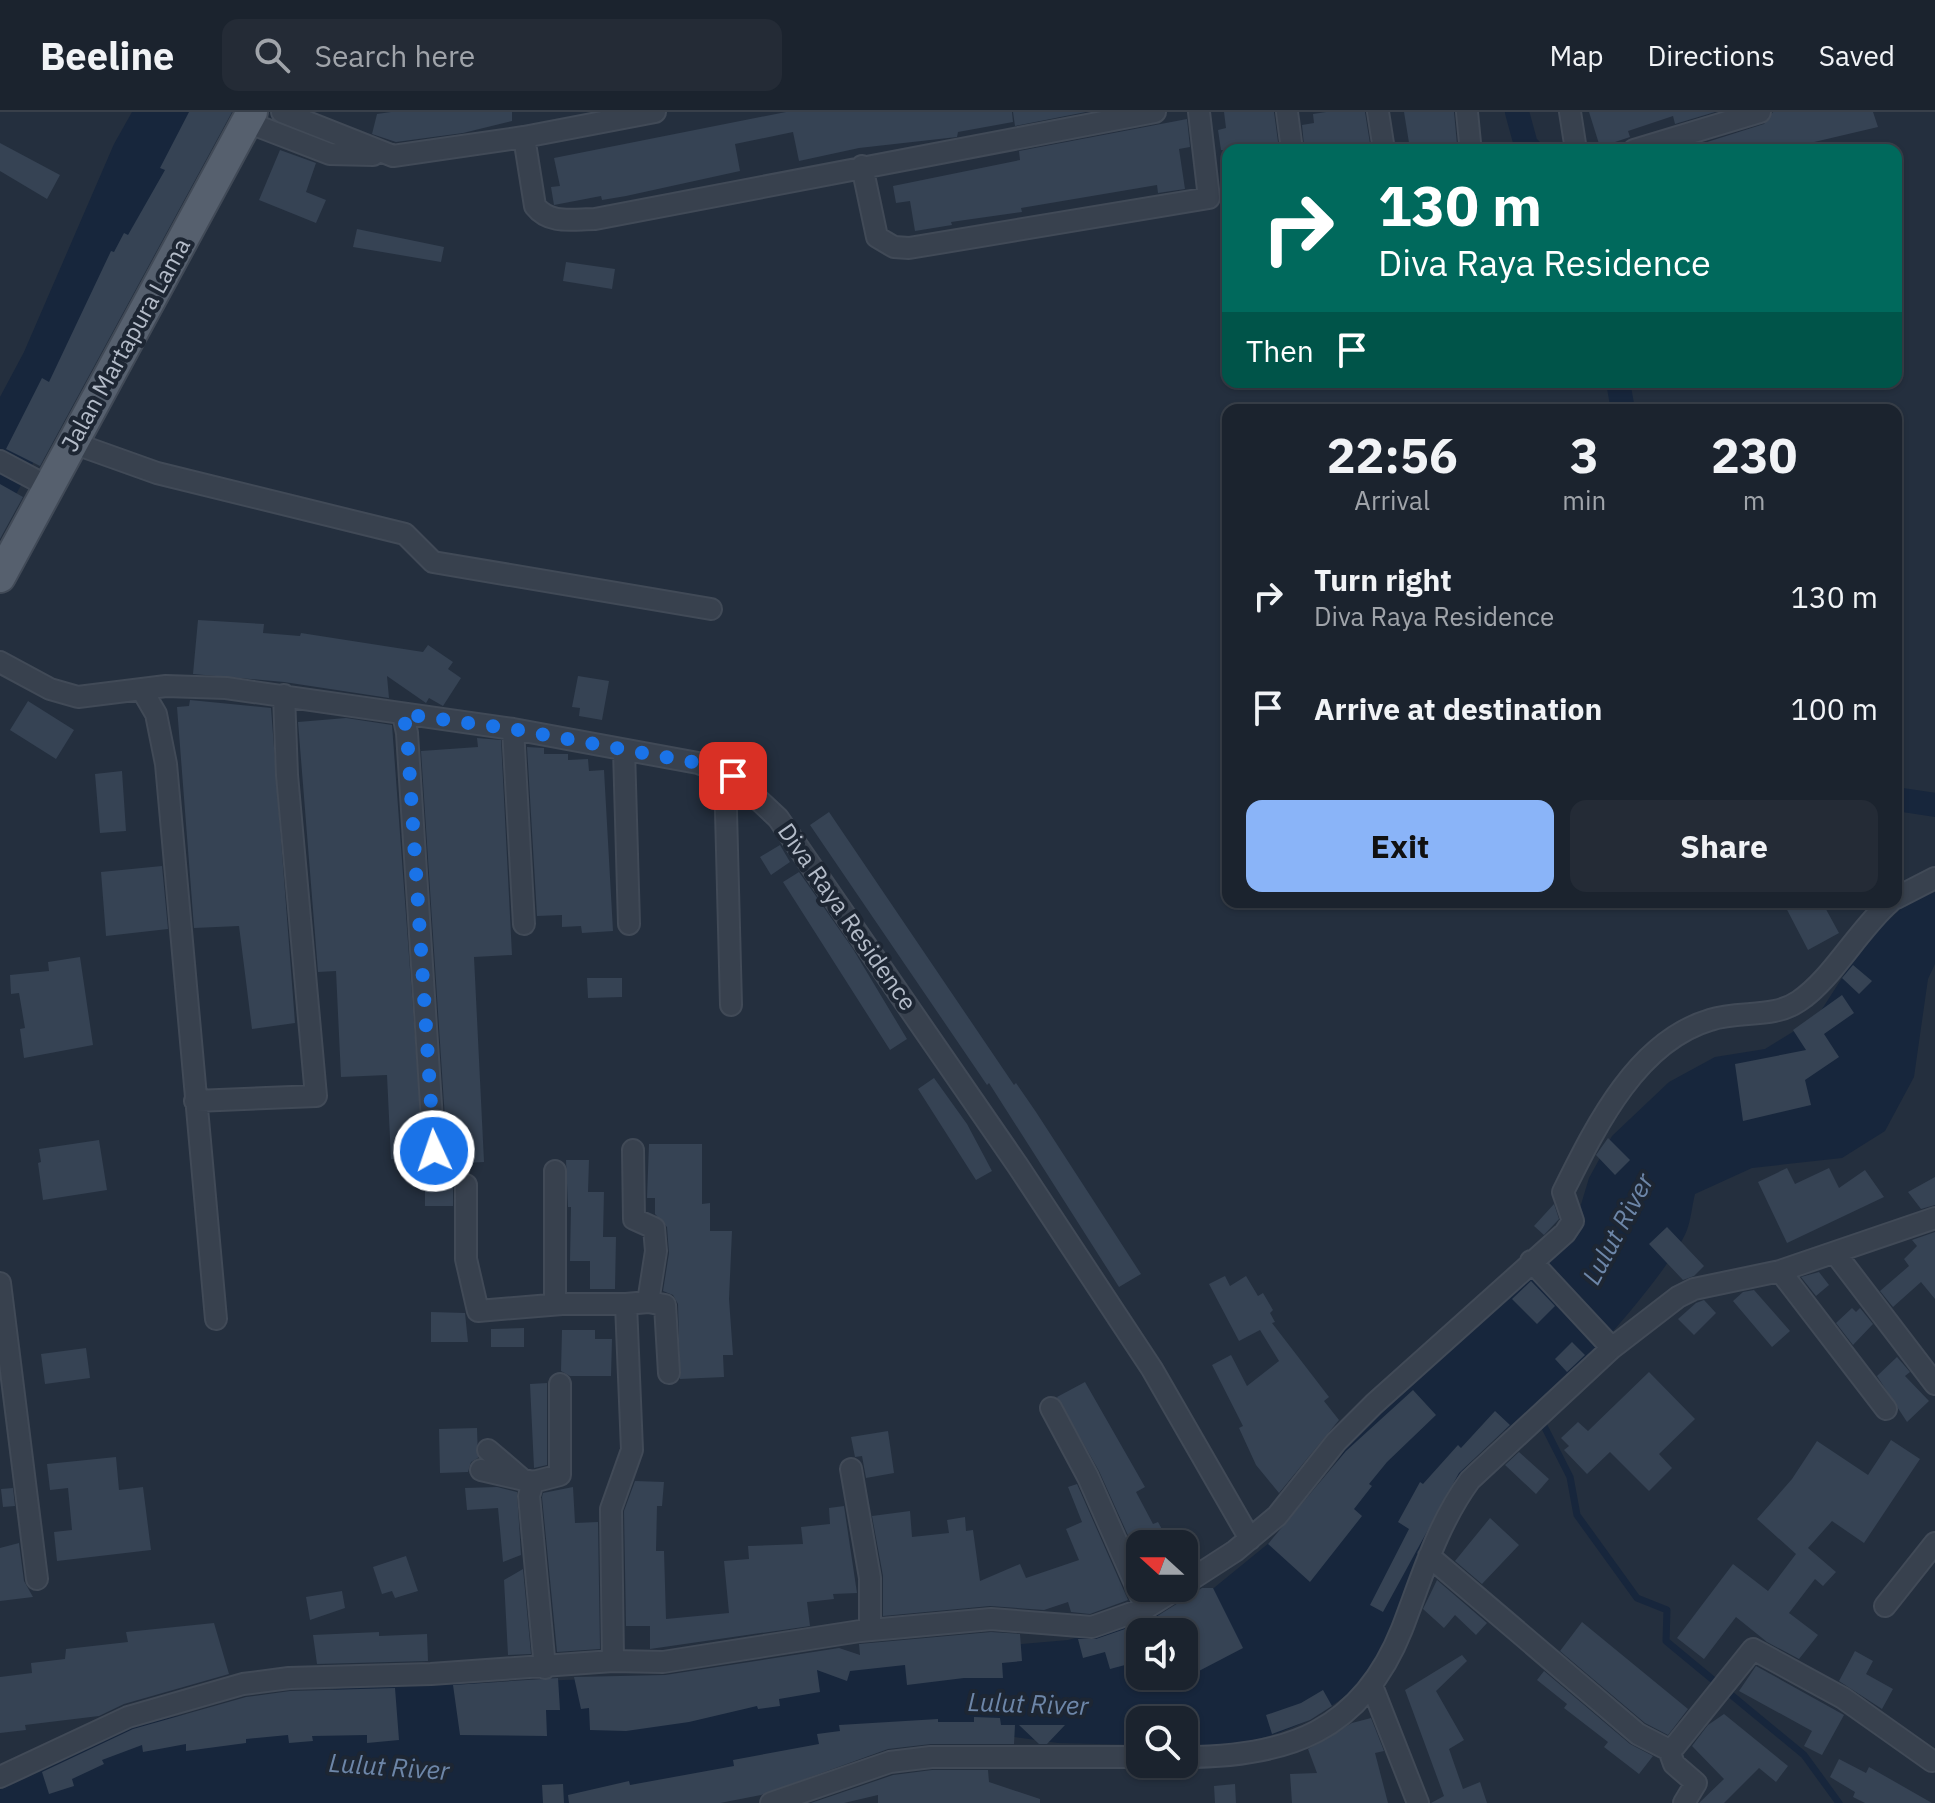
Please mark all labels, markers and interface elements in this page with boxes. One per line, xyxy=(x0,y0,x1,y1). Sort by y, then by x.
search box xyxy=(222,19,782,91)
text: Beeline xyxy=(40,31,174,80)
icon: search xyxy=(250,33,294,77)
text: Search here xyxy=(314,36,475,75)
text: Map xyxy=(1549,37,1603,74)
text: Directions xyxy=(1647,37,1775,74)
text: Saved xyxy=(1819,37,1895,74)
text: 130 m xyxy=(1378,169,1542,241)
icon: right xyxy=(1246,176,1350,280)
street label: Jalan Martapura Lama xyxy=(53,232,197,457)
text: Diva Raya Residence xyxy=(1378,239,1711,286)
icon: arrive xyxy=(1330,328,1374,372)
text: Then xyxy=(1246,331,1314,370)
text: 22:56 xyxy=(1327,424,1458,486)
text: 3 xyxy=(1570,424,1599,486)
text: 230 xyxy=(1711,424,1797,486)
text: Arrival xyxy=(1354,483,1430,517)
text: min xyxy=(1562,483,1606,517)
text: m xyxy=(1743,483,1765,517)
text: Turn right xyxy=(1314,560,1452,599)
icon: right xyxy=(1246,574,1290,618)
text: 130 m xyxy=(1791,577,1878,616)
text: Diva Raya Residence xyxy=(1314,599,1554,633)
icon: arrive xyxy=(1246,686,1290,730)
text: Arrive at destination xyxy=(1314,689,1602,728)
text: 100 m xyxy=(1791,689,1878,728)
pin xyxy=(699,742,767,810)
icon: arrive xyxy=(711,754,755,798)
button: Exit xyxy=(1246,800,1554,892)
button: Share xyxy=(1570,800,1878,892)
street label: Diva Raya Residence xyxy=(771,816,925,1016)
position arrow xyxy=(392,1109,476,1193)
water label: Lulut River xyxy=(1574,1166,1661,1290)
north arrow xyxy=(1126,1530,1198,1602)
map controls xyxy=(1126,1530,1198,1778)
button: sound xyxy=(1126,1618,1198,1690)
water label: Lulut River xyxy=(967,1684,1091,1722)
button: search xyxy=(1126,1706,1198,1778)
water label: Lulut River xyxy=(327,1745,452,1787)

